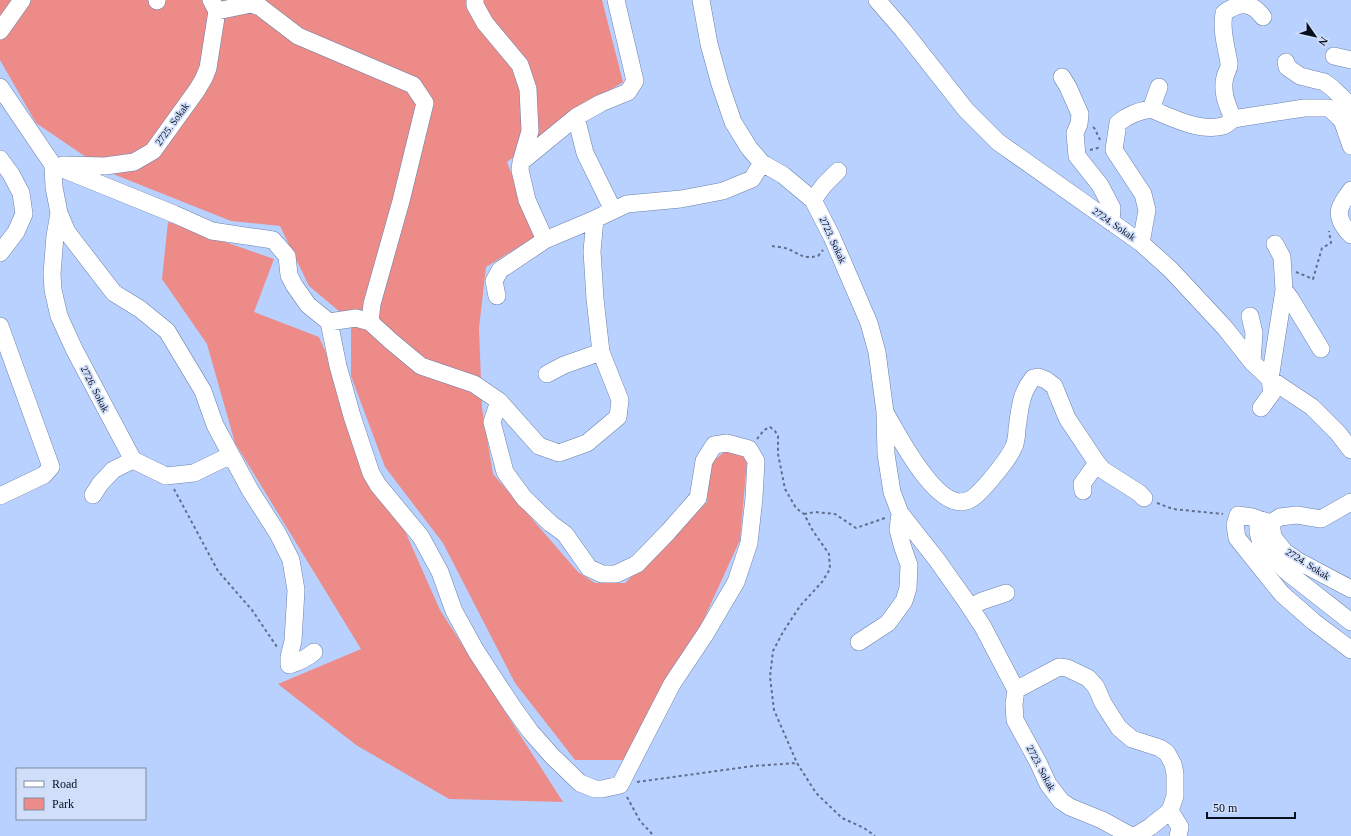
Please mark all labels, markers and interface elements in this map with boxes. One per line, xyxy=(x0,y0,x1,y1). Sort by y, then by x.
north arrow xyxy=(1295,16,1335,56)
text: N xyxy=(1316,35,1330,48)
street label: 2725. Sokak xyxy=(153,101,191,147)
street label: 2724. Sokak xyxy=(1090,205,1138,243)
street label: 2723. Sokak xyxy=(817,215,849,265)
street label: 2726. Sokak xyxy=(79,364,111,414)
street label: 2724. Sokak xyxy=(1284,546,1332,582)
street label: 2723. Sokak xyxy=(1024,743,1058,793)
legend xyxy=(16,768,146,820)
text: Road xyxy=(52,777,77,791)
scale bar xyxy=(1207,794,1295,820)
text: Park xyxy=(52,797,74,811)
text: 50 m xyxy=(1213,801,1238,815)

